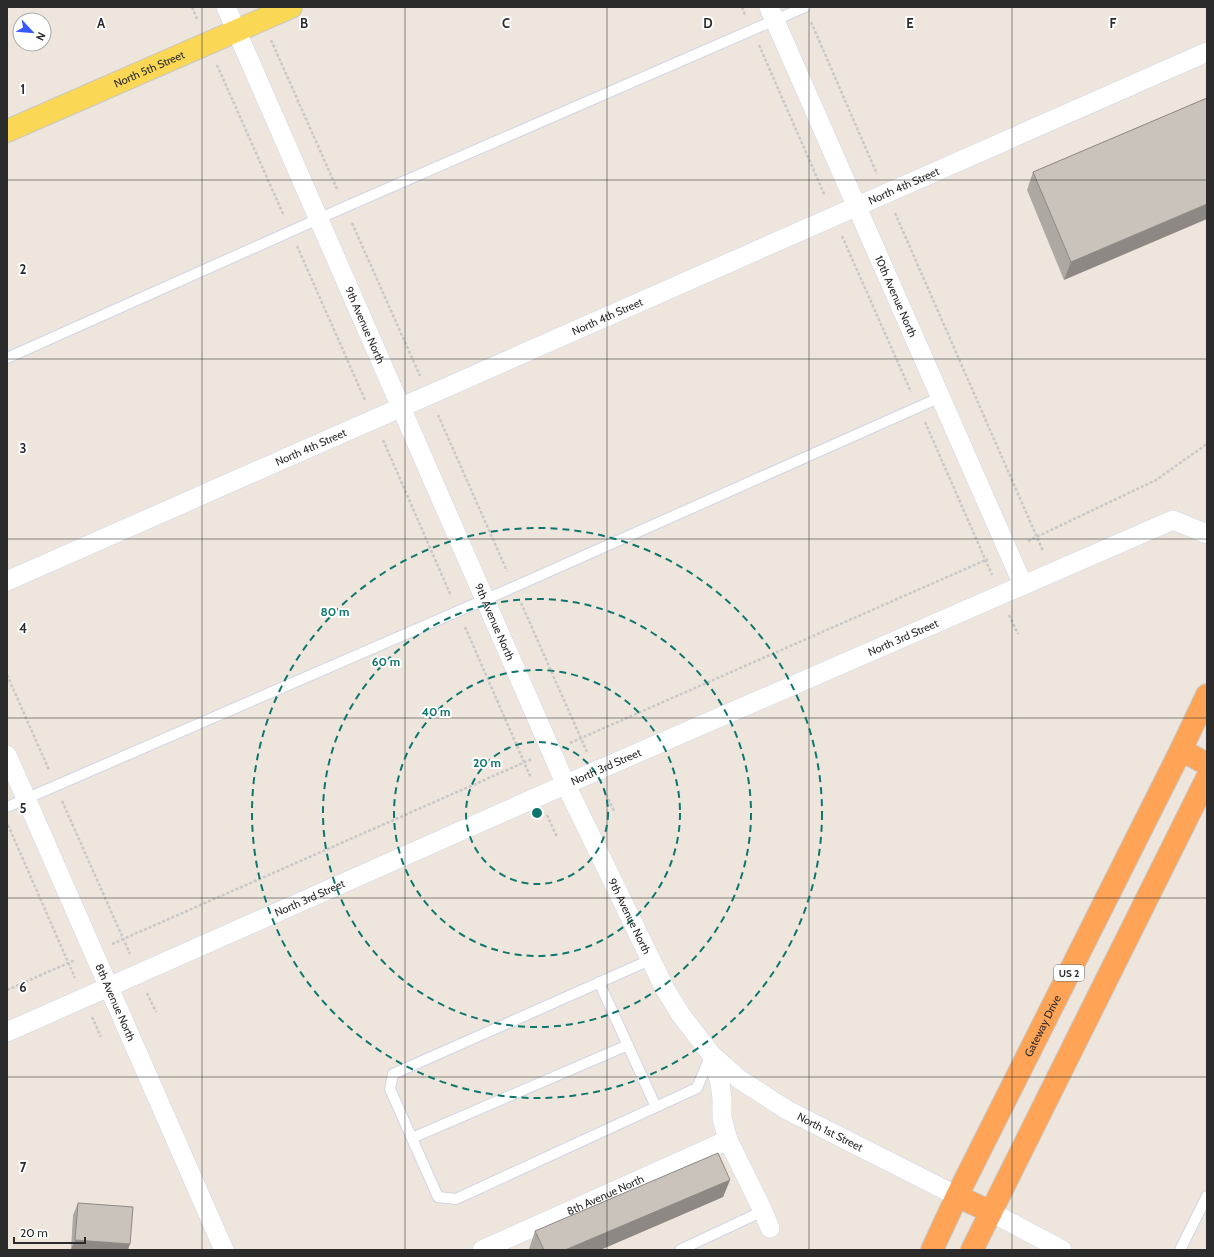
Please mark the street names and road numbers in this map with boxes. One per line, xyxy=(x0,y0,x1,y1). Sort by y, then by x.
street label: North 5th Street xyxy=(112,47,187,91)
street label: North 4th Street xyxy=(866,164,942,207)
street label: 10th Avenue North xyxy=(872,253,920,339)
street label: 9th Avenue North xyxy=(342,284,388,366)
street label: North 4th Street xyxy=(570,295,645,338)
street label: North 4th Street xyxy=(273,425,349,469)
street label: 9th Avenue North xyxy=(472,581,518,663)
street label: North 3rd Street xyxy=(866,616,941,659)
street label: North 3rd Street xyxy=(568,745,644,788)
street label: North 3rd Street xyxy=(272,876,347,920)
street label: 9th Avenue North xyxy=(605,876,654,957)
street label: 8th Avenue North xyxy=(92,961,139,1043)
road number: US 2 xyxy=(1054,965,1084,981)
street label: Gateway Drive xyxy=(1021,992,1064,1059)
street label: North 1st Street xyxy=(795,1109,866,1154)
street label: 8th Avenue North xyxy=(564,1172,646,1218)

